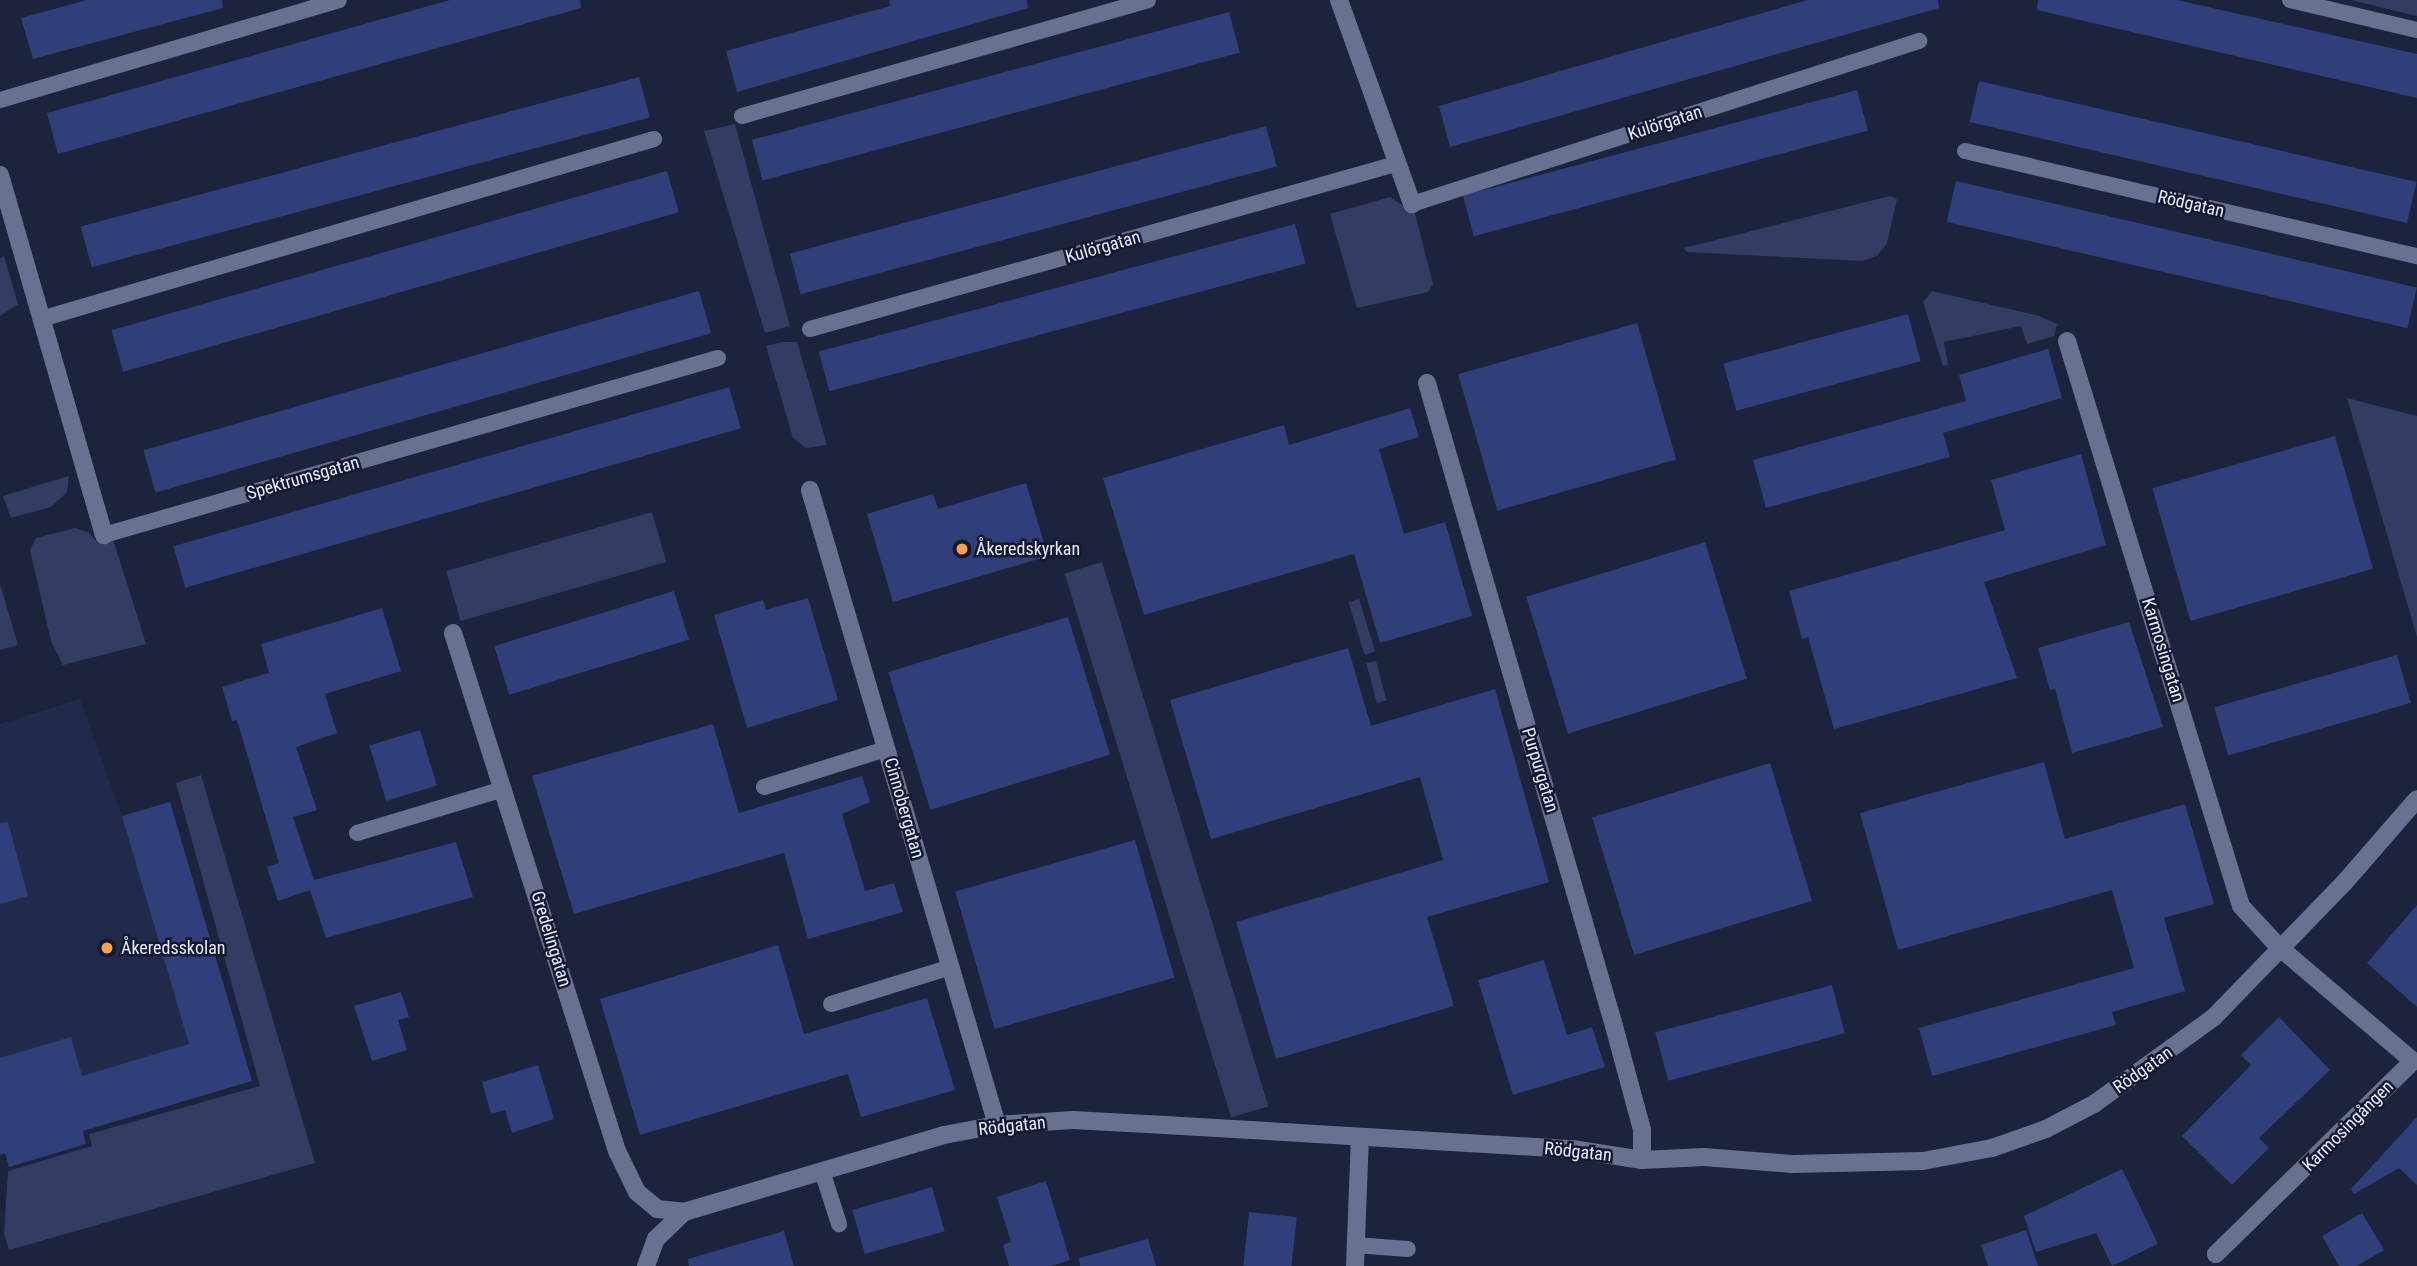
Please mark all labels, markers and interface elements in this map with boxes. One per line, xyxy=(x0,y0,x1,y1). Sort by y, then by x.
street label: Kulörgatan xyxy=(1625,101,1705,145)
street label: Rödgatan xyxy=(2156,186,2226,222)
street label: Kulörgatan xyxy=(1063,226,1143,268)
street label: Spektrumsgatan xyxy=(244,452,362,504)
place label: Åkeredskyrkan xyxy=(976,538,1080,560)
marker: Åkeredskyrkan xyxy=(954,541,970,557)
street label: Karmosingatan xyxy=(2137,595,2189,705)
street label: Purpurgatan xyxy=(1517,725,1563,815)
street label: Cinnobergatan xyxy=(879,755,929,861)
street label: Gredelingatan xyxy=(526,889,576,989)
place label: Åkeredsskolan xyxy=(121,937,225,959)
marker: Åkeredsskolan xyxy=(99,940,115,956)
street label: Rödgatan xyxy=(2109,1042,2177,1098)
street label: Karmosingången xyxy=(2298,1076,2398,1176)
street label: Rödgatan xyxy=(977,1112,1047,1140)
street label: Rödgatan xyxy=(1543,1138,1613,1166)

